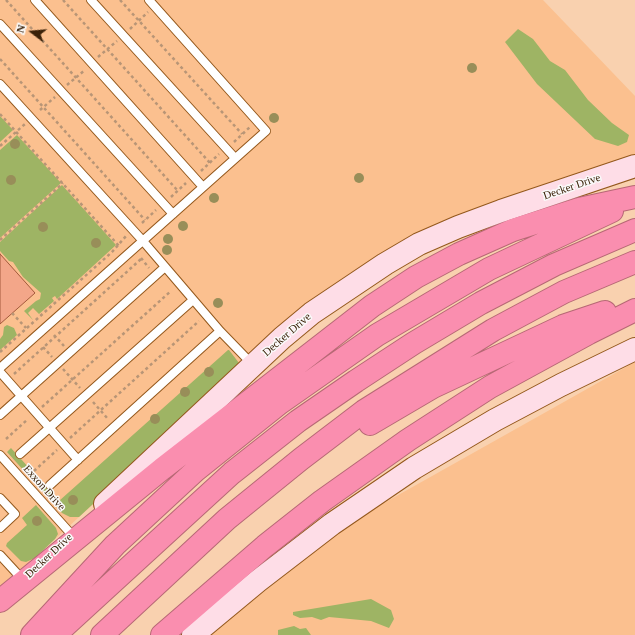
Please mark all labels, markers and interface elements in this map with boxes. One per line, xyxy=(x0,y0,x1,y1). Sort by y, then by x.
north arrow xyxy=(12,12,52,52)
text: N xyxy=(14,23,27,34)
street label: Decker Drive xyxy=(542,171,602,203)
street label: Decker Drive xyxy=(260,310,314,360)
street label: Exxon Drive xyxy=(20,463,68,513)
street label: Decker Drive xyxy=(23,531,75,581)

